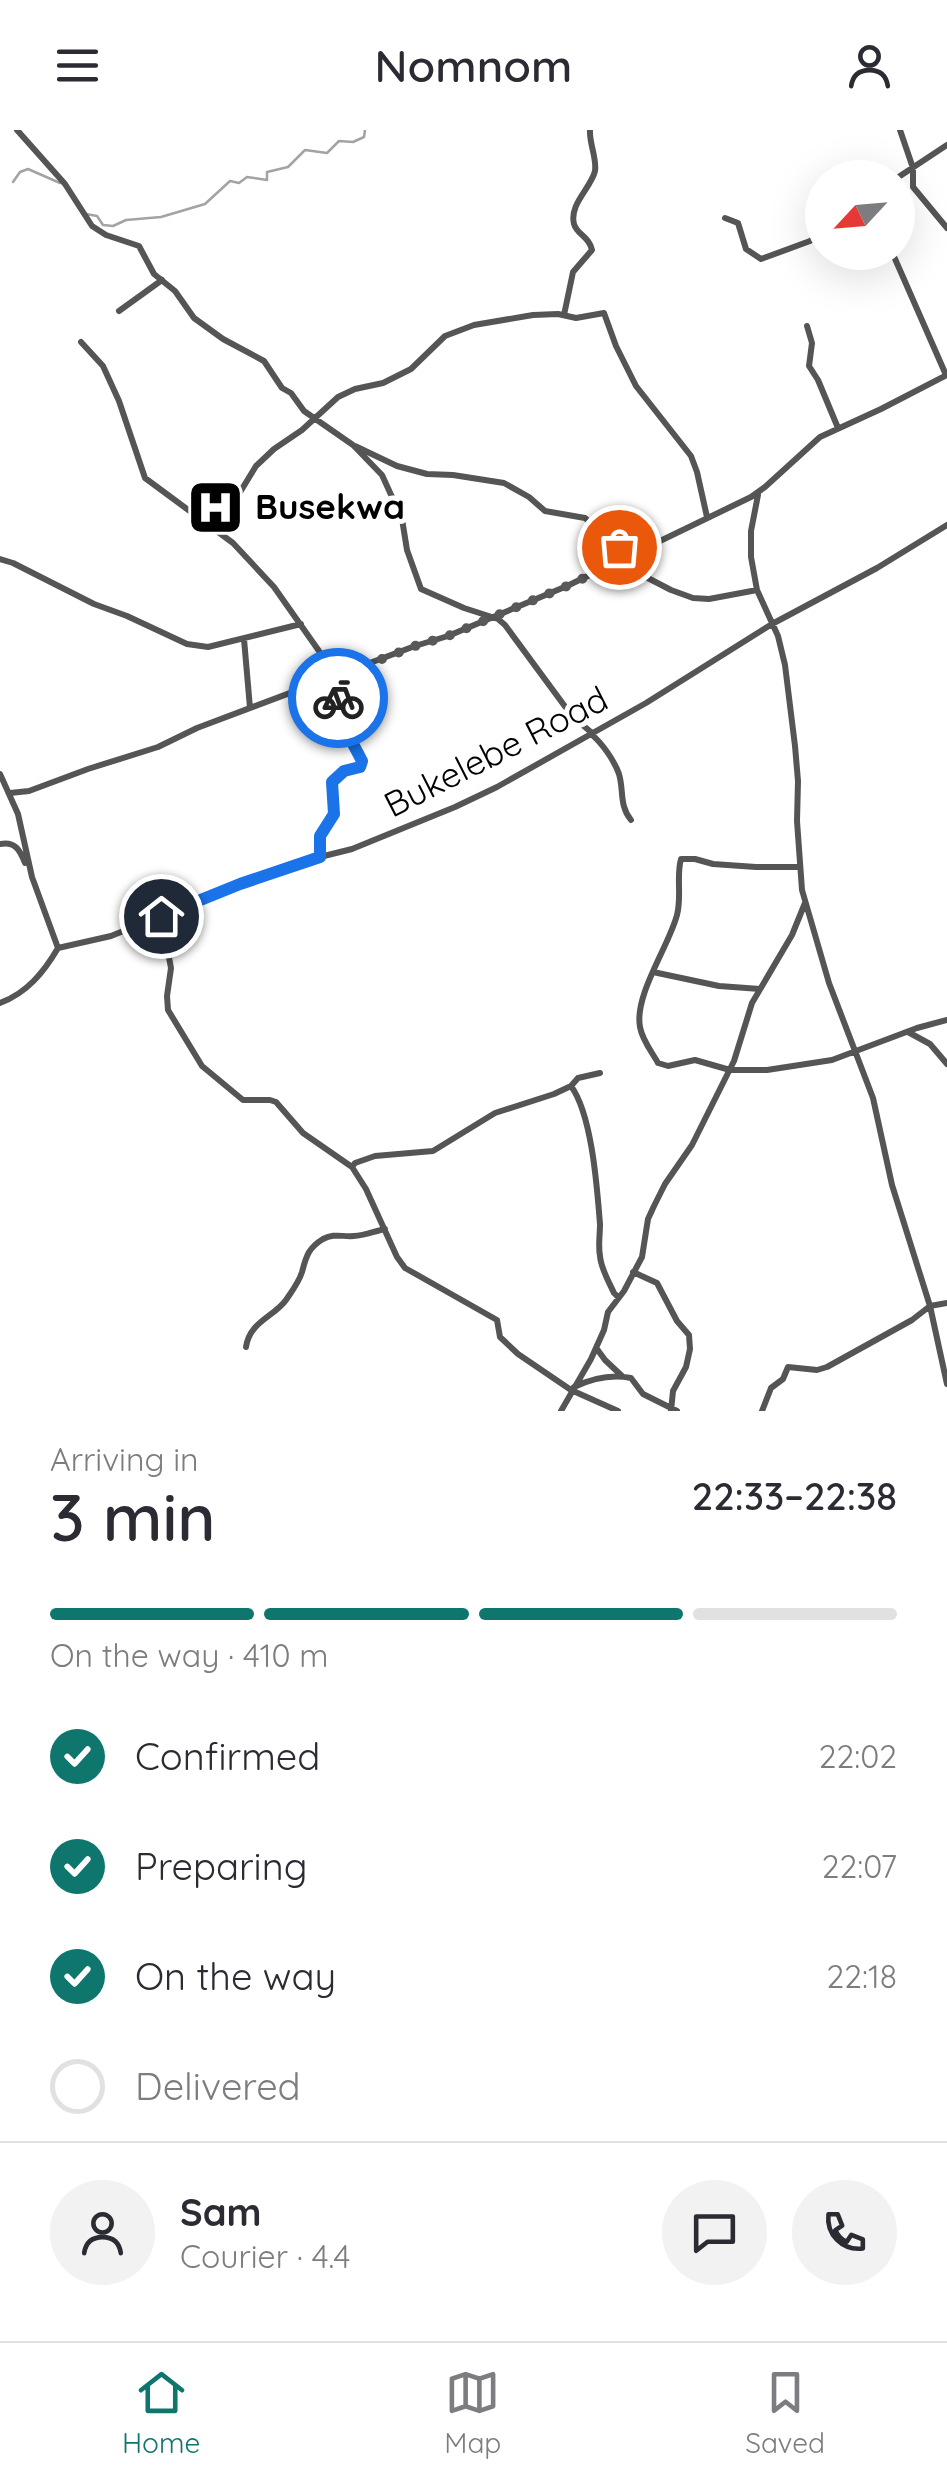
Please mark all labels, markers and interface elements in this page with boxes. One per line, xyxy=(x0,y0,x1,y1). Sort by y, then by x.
text: Nomnom xyxy=(375,37,572,93)
icon: menu xyxy=(50,38,105,93)
icon: person xyxy=(842,38,897,93)
north arrow xyxy=(805,160,915,270)
map controls xyxy=(805,160,915,270)
hospital icon: Busekwa xyxy=(186,477,246,537)
place label: Busekwa xyxy=(255,484,405,528)
pin xyxy=(577,505,662,590)
icon: bag xyxy=(592,520,647,575)
courier xyxy=(288,648,388,748)
icon: bike xyxy=(311,671,366,726)
street label: Bukelebe Road xyxy=(376,676,615,826)
pin xyxy=(119,874,204,959)
icon: home xyxy=(134,889,189,944)
text: Arriving in xyxy=(50,1439,199,1479)
text: 22:33–22:38 xyxy=(692,1472,897,1520)
text: 3 min xyxy=(50,1476,216,1557)
text: On the way · 410 m xyxy=(50,1635,328,1675)
icon: check xyxy=(50,1729,105,1784)
text: Confirmed xyxy=(135,1732,320,1780)
text: 22:02 xyxy=(819,1736,897,1776)
icon: check xyxy=(50,1839,105,1894)
text: Preparing xyxy=(135,1842,307,1890)
text: 22:07 xyxy=(822,1846,897,1886)
icon: check xyxy=(50,1949,105,2004)
text: On the way xyxy=(135,1952,336,2000)
text: 22:18 xyxy=(826,1956,897,1996)
text: Delivered xyxy=(135,2062,301,2110)
button: person xyxy=(50,2180,155,2285)
button: chat xyxy=(662,2180,767,2285)
button: phone xyxy=(792,2180,897,2285)
text: Sam xyxy=(180,2188,262,2236)
text: Courier · 4.4 xyxy=(180,2236,350,2276)
tab: Home xyxy=(122,2365,200,2460)
tab: Map xyxy=(444,2365,501,2460)
tab: Saved xyxy=(745,2365,825,2460)

